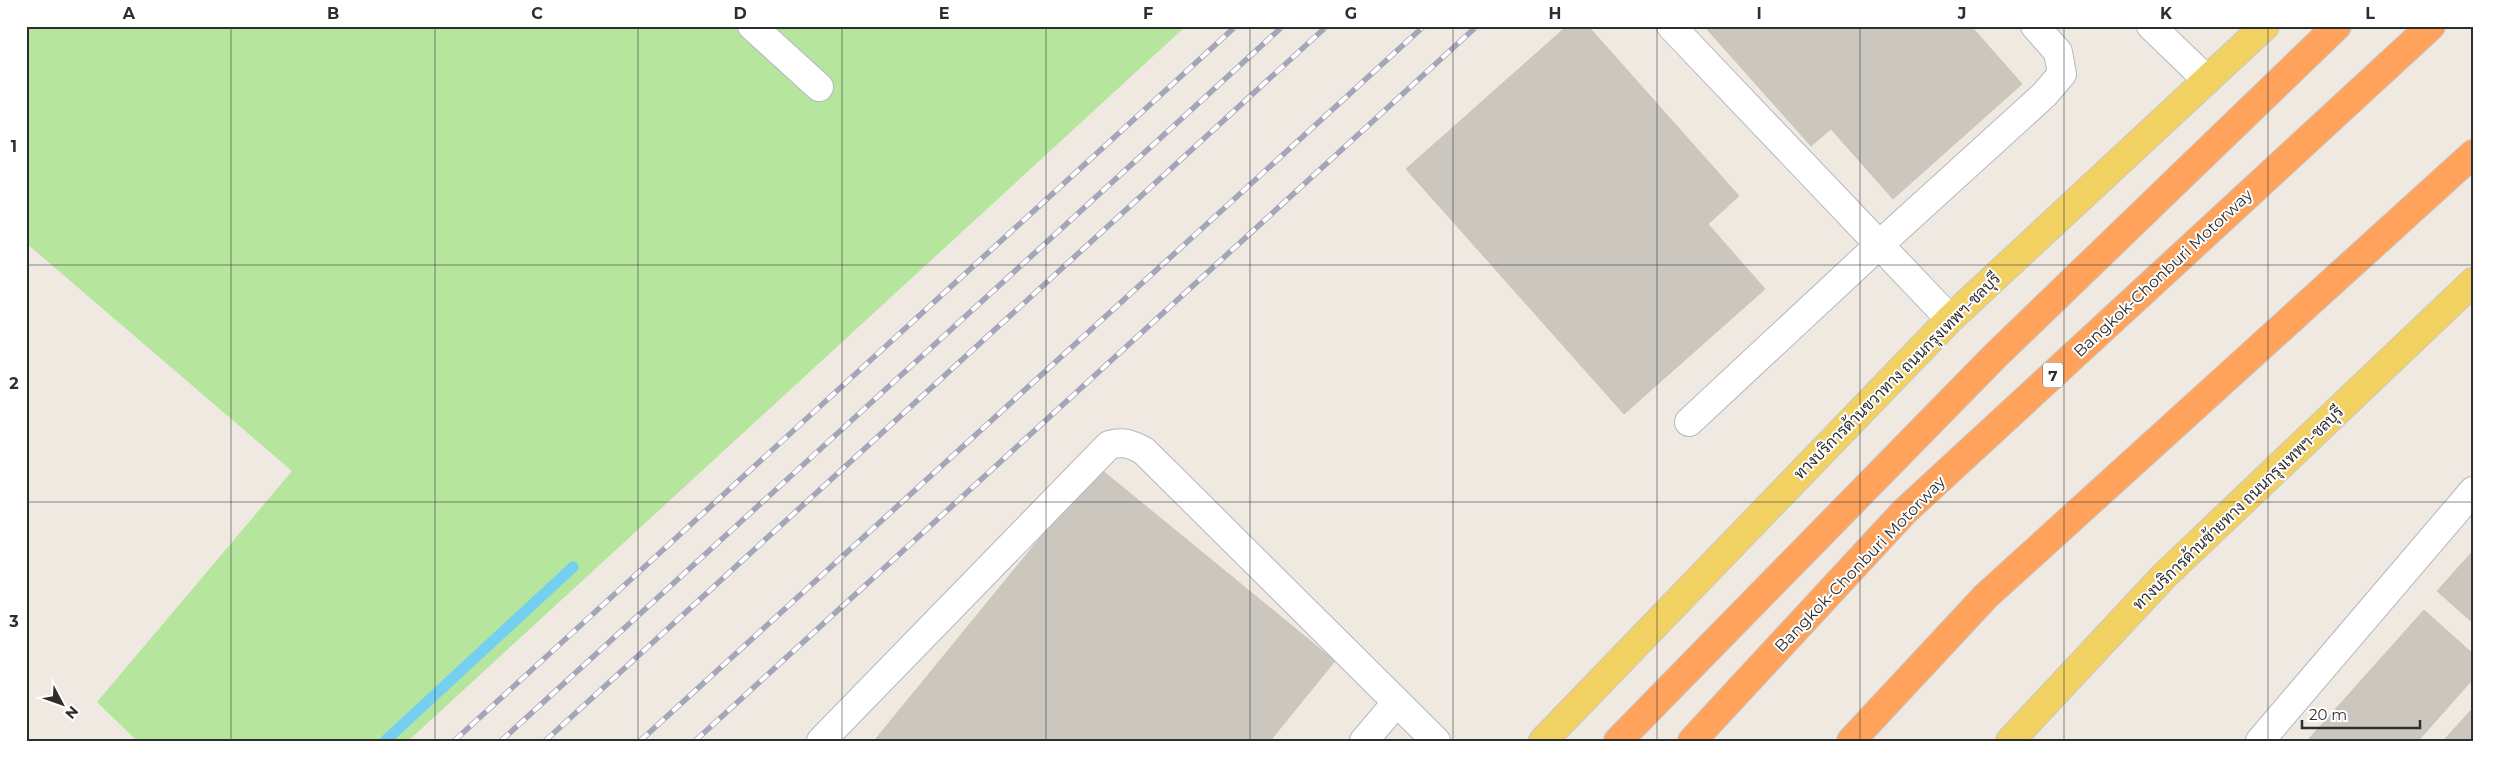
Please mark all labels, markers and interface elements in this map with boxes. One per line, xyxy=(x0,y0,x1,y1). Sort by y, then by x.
text: A xyxy=(122,4,136,23)
text: B xyxy=(327,4,339,23)
text: C xyxy=(531,4,543,23)
text: D xyxy=(733,4,747,23)
text: E xyxy=(939,4,949,23)
text: F xyxy=(1143,4,1153,23)
text: G xyxy=(1345,4,1357,23)
text: H xyxy=(1549,4,1561,23)
text: I xyxy=(1756,4,1762,23)
text: J xyxy=(1957,4,1966,23)
text: K xyxy=(2160,4,2173,23)
text: L xyxy=(2365,4,2375,23)
text: 1 xyxy=(11,137,17,156)
street label: Bangkok-Chonburi Motorway xyxy=(2070,185,2256,361)
street label: ทางบริการด้านขวาทาง ถนนกรุงเทพฯ-ชลบุรี xyxy=(1789,267,2006,484)
road number: 7 xyxy=(2043,362,2063,388)
text: 2 xyxy=(9,374,19,393)
street label: ทางบริการด้านซ้ายทาง ถนนกรุงเทพฯ-ชลบุรี xyxy=(2127,401,2349,615)
street label: Bangkok-Chonburi Motorway xyxy=(1771,472,1949,656)
text: 3 xyxy=(8,612,19,631)
north arrow xyxy=(38,680,88,730)
scale bar xyxy=(2302,697,2419,729)
text: N xyxy=(61,702,82,723)
text: 20 m xyxy=(2309,705,2347,724)

